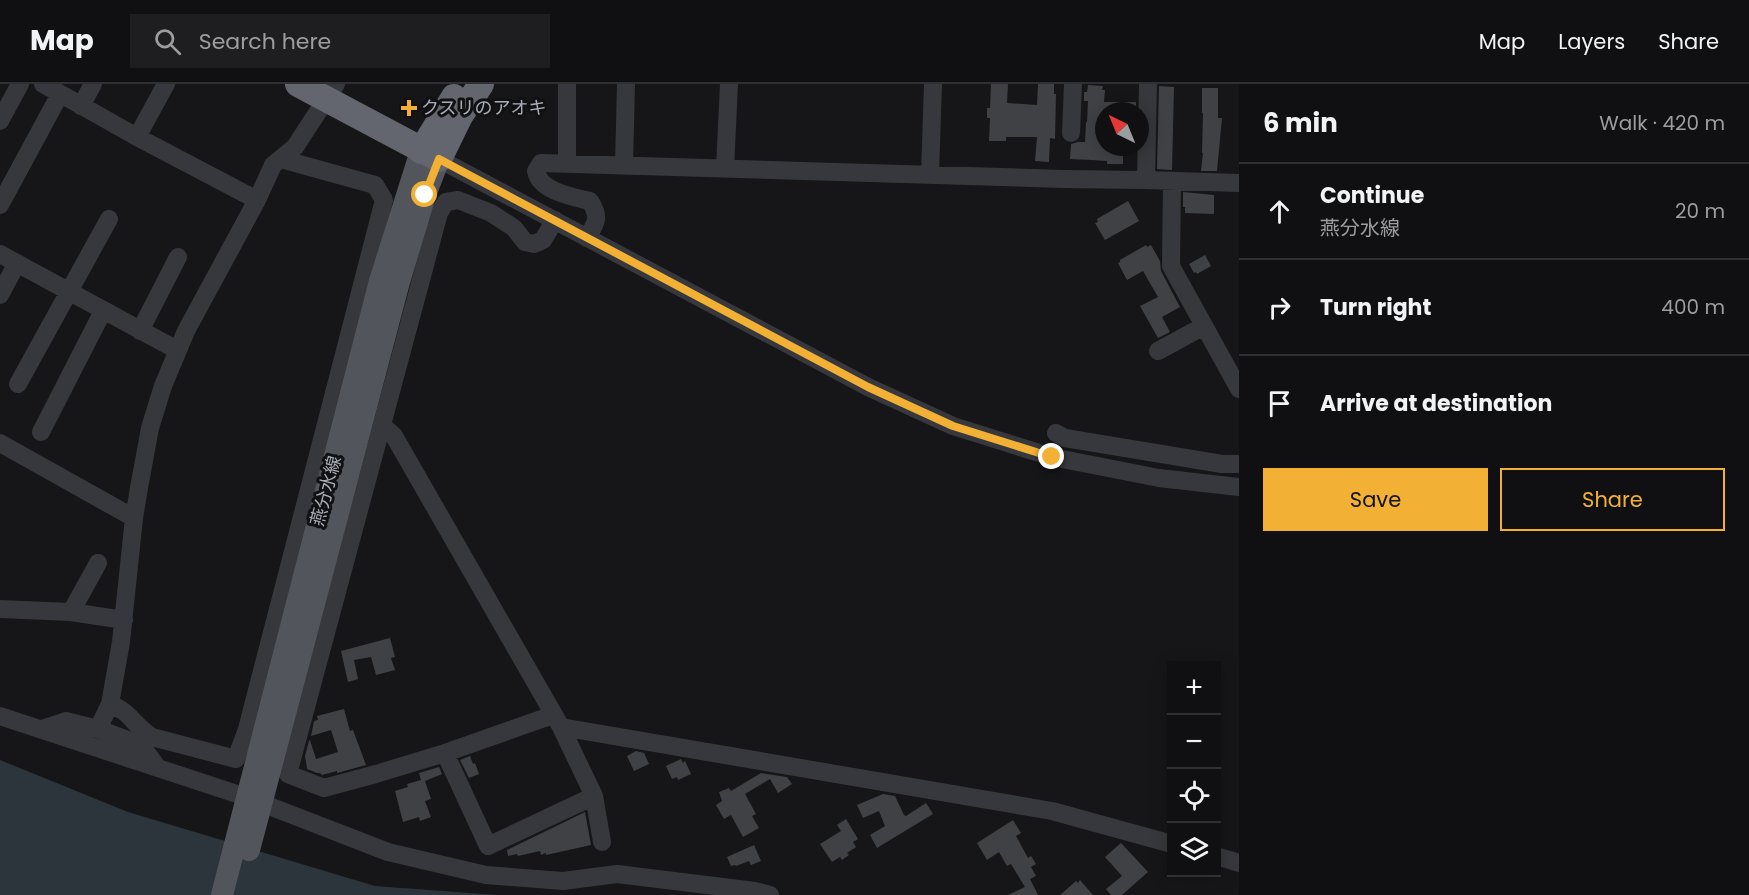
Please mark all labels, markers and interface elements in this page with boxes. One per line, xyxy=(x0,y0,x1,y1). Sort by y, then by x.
search box xyxy=(130,14,550,68)
text: Map xyxy=(30,21,94,60)
icon: search xyxy=(151,25,184,58)
text: Search here xyxy=(199,26,331,57)
text: Map xyxy=(1479,27,1525,56)
text: Layers xyxy=(1558,27,1625,56)
text: Share xyxy=(1658,27,1719,56)
place label: クスリのアオキ xyxy=(421,95,546,120)
marker: クスリのアオキ xyxy=(402,101,416,115)
north arrow xyxy=(1095,102,1149,156)
text: 6 min xyxy=(1263,105,1338,141)
text: Walk · 420 m xyxy=(1599,109,1725,137)
text: Continue xyxy=(1320,180,1424,211)
route start xyxy=(411,181,437,207)
icon: ahead xyxy=(1263,195,1296,228)
text: 20 m xyxy=(1675,197,1725,225)
text: 燕分水線 xyxy=(1320,214,1400,242)
icon: right xyxy=(1263,291,1296,324)
text: Turn right xyxy=(1320,292,1431,323)
text: 400 m xyxy=(1661,293,1725,321)
icon: arrive xyxy=(1263,387,1296,420)
text: Arrive at destination xyxy=(1320,388,1552,419)
route end xyxy=(1038,443,1064,469)
street label: 燕分水線 xyxy=(304,453,347,529)
button: Save xyxy=(1263,468,1488,531)
button: Share xyxy=(1500,468,1725,531)
map controls xyxy=(1167,661,1221,877)
button: + xyxy=(1167,661,1221,715)
button: − xyxy=(1167,715,1221,769)
button: locate xyxy=(1167,769,1221,823)
button: layers xyxy=(1167,823,1221,877)

